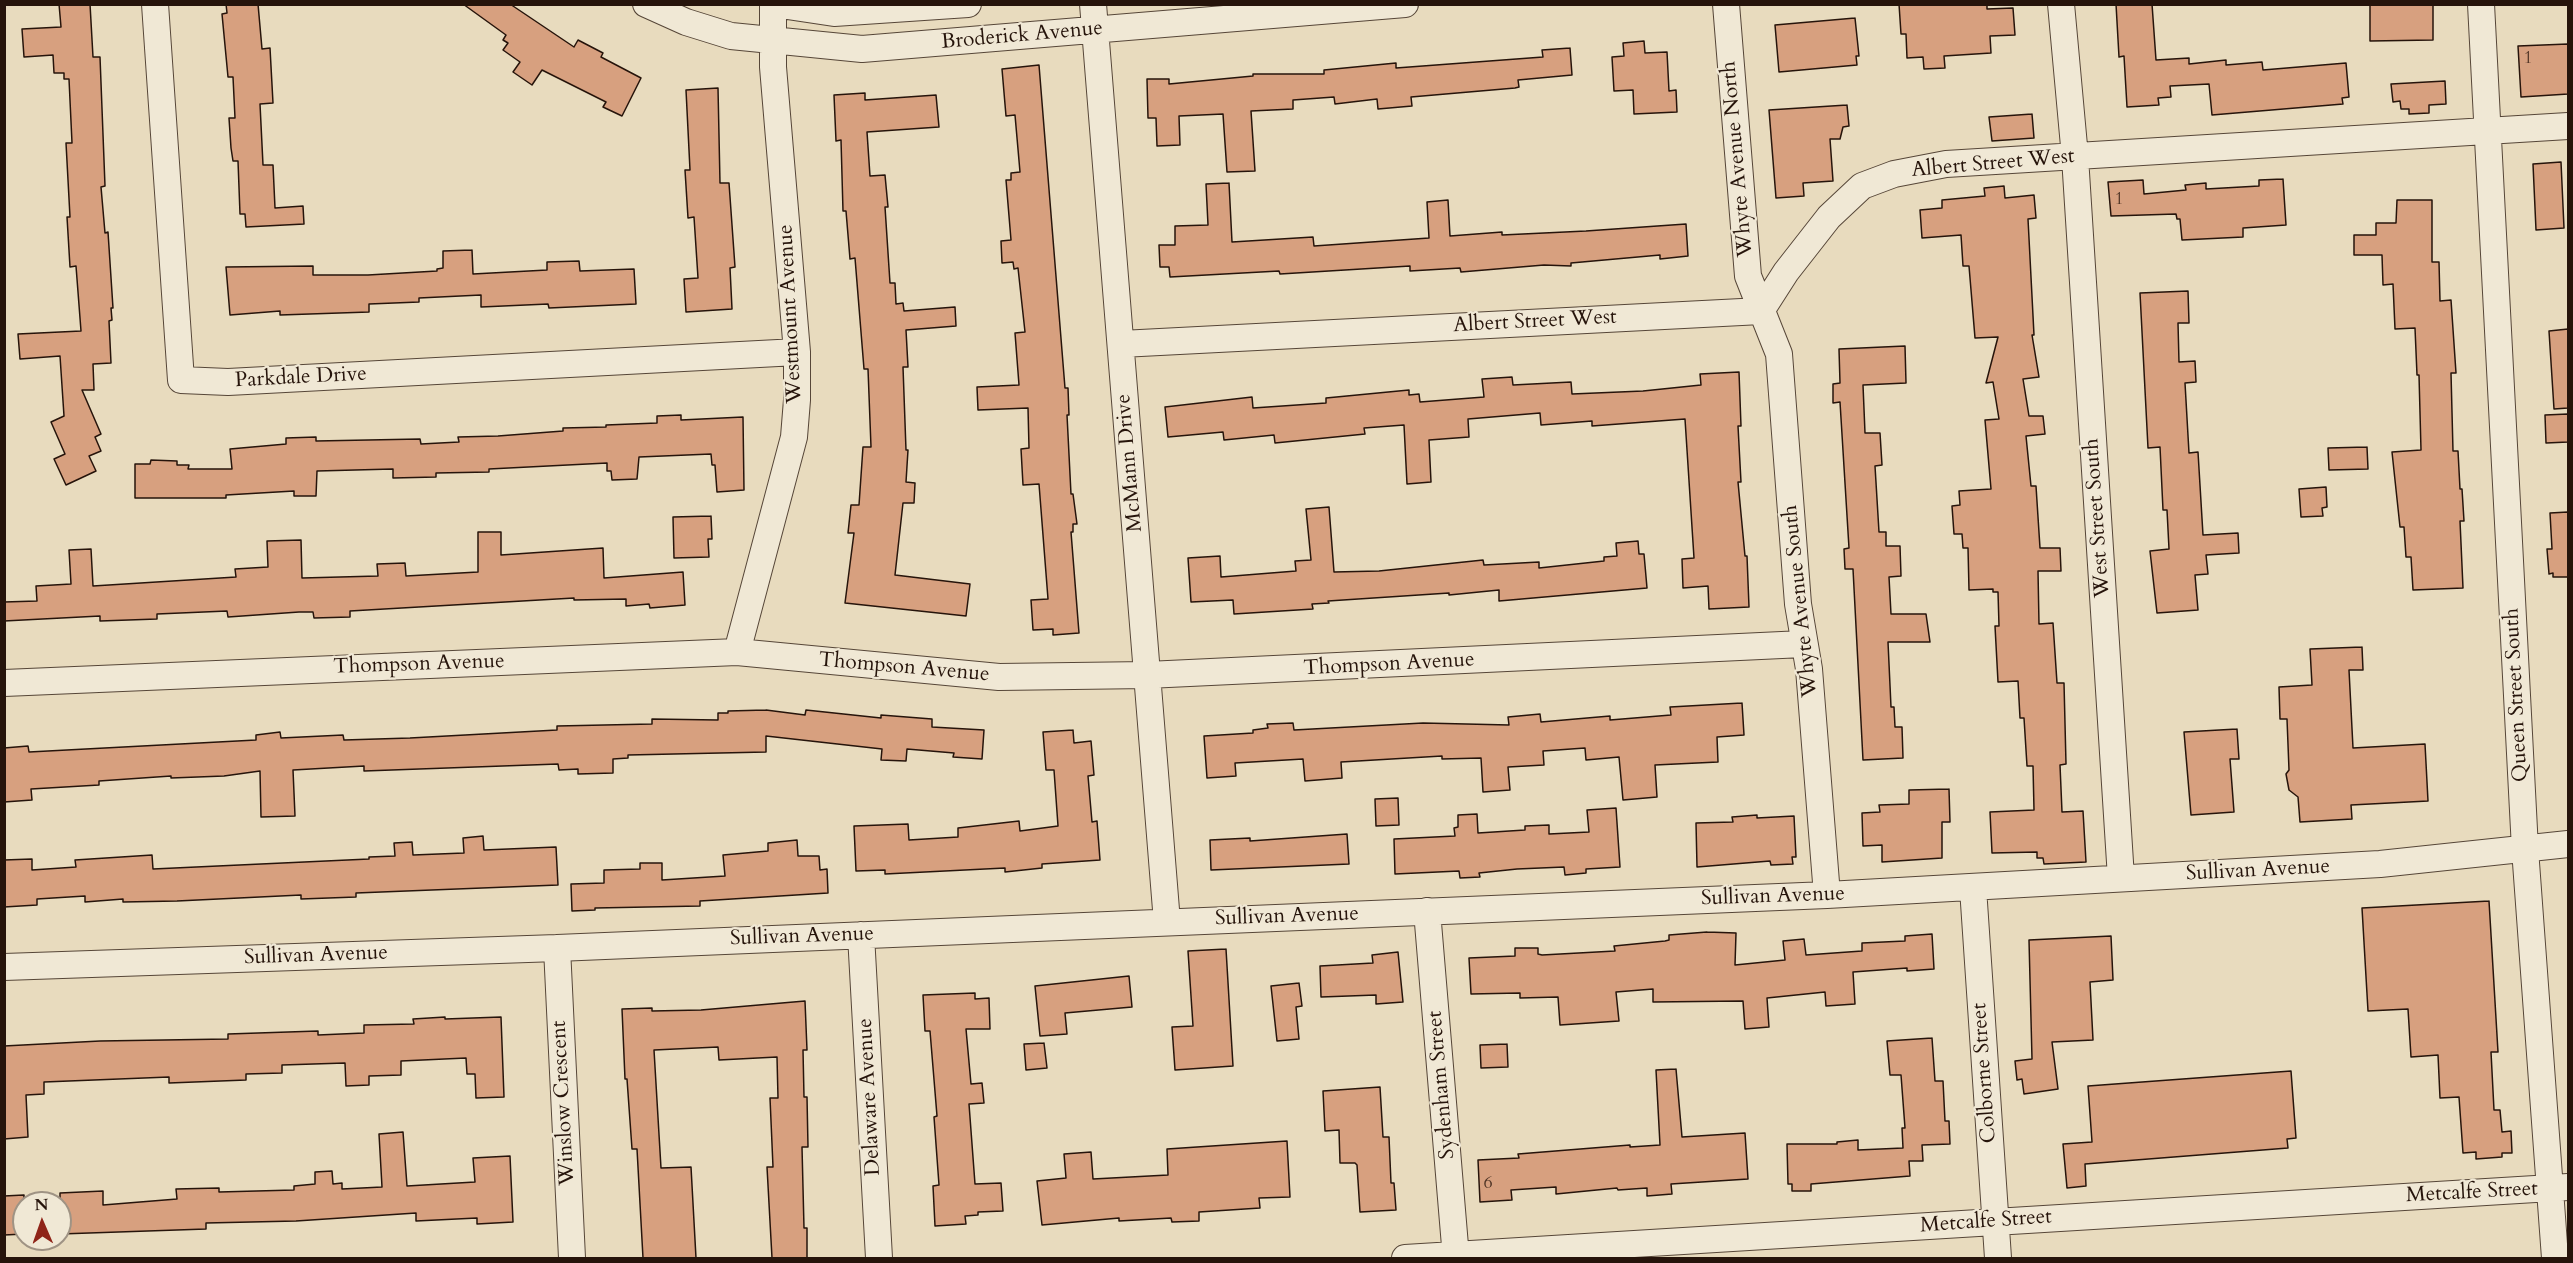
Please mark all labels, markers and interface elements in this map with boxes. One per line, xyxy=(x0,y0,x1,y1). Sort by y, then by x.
street label: Broderick Avenue xyxy=(940,16,1104,56)
house number: 1 xyxy=(2523,48,2533,70)
street label: Whyte Avenue North xyxy=(1717,60,1759,258)
street label: Albert Street West xyxy=(1910,144,2076,184)
house number: 1 xyxy=(2114,189,2124,211)
street label: Westmount Avenue xyxy=(774,224,808,404)
street label: Albert Street West xyxy=(1453,305,1617,339)
street label: Parkdale Drive xyxy=(234,362,368,394)
street label: McMann Drive xyxy=(1111,393,1149,533)
street label: West Street South xyxy=(2080,437,2116,599)
street label: Whyte Avenue South xyxy=(1778,504,1824,698)
street label: Queen Street South xyxy=(2500,607,2534,783)
street label: Thompson Avenue xyxy=(818,648,990,688)
street label: Thompson Avenue xyxy=(1303,648,1475,682)
street label: Thompson Avenue xyxy=(333,649,505,681)
street label: Sullivan Avenue xyxy=(2185,855,2331,887)
street label: Sullivan Avenue xyxy=(1701,882,1845,912)
street label: Sullivan Avenue xyxy=(1215,902,1359,932)
street label: Sullivan Avenue xyxy=(730,922,874,952)
street label: Sullivan Avenue xyxy=(244,941,388,971)
street label: Colborne Street xyxy=(1968,1002,2002,1144)
street label: Sydenham Street xyxy=(1423,1010,1461,1160)
street label: Delaware Avenue xyxy=(853,1018,887,1176)
street label: Winslow Crescent xyxy=(547,1020,581,1186)
house number: 6 xyxy=(1483,1173,1493,1195)
street label: Metcalfe Street xyxy=(2405,1177,2539,1209)
north arrow xyxy=(12,1191,72,1251)
text: N xyxy=(34,1194,49,1216)
street label: Metcalfe Street xyxy=(1919,1205,2053,1239)

